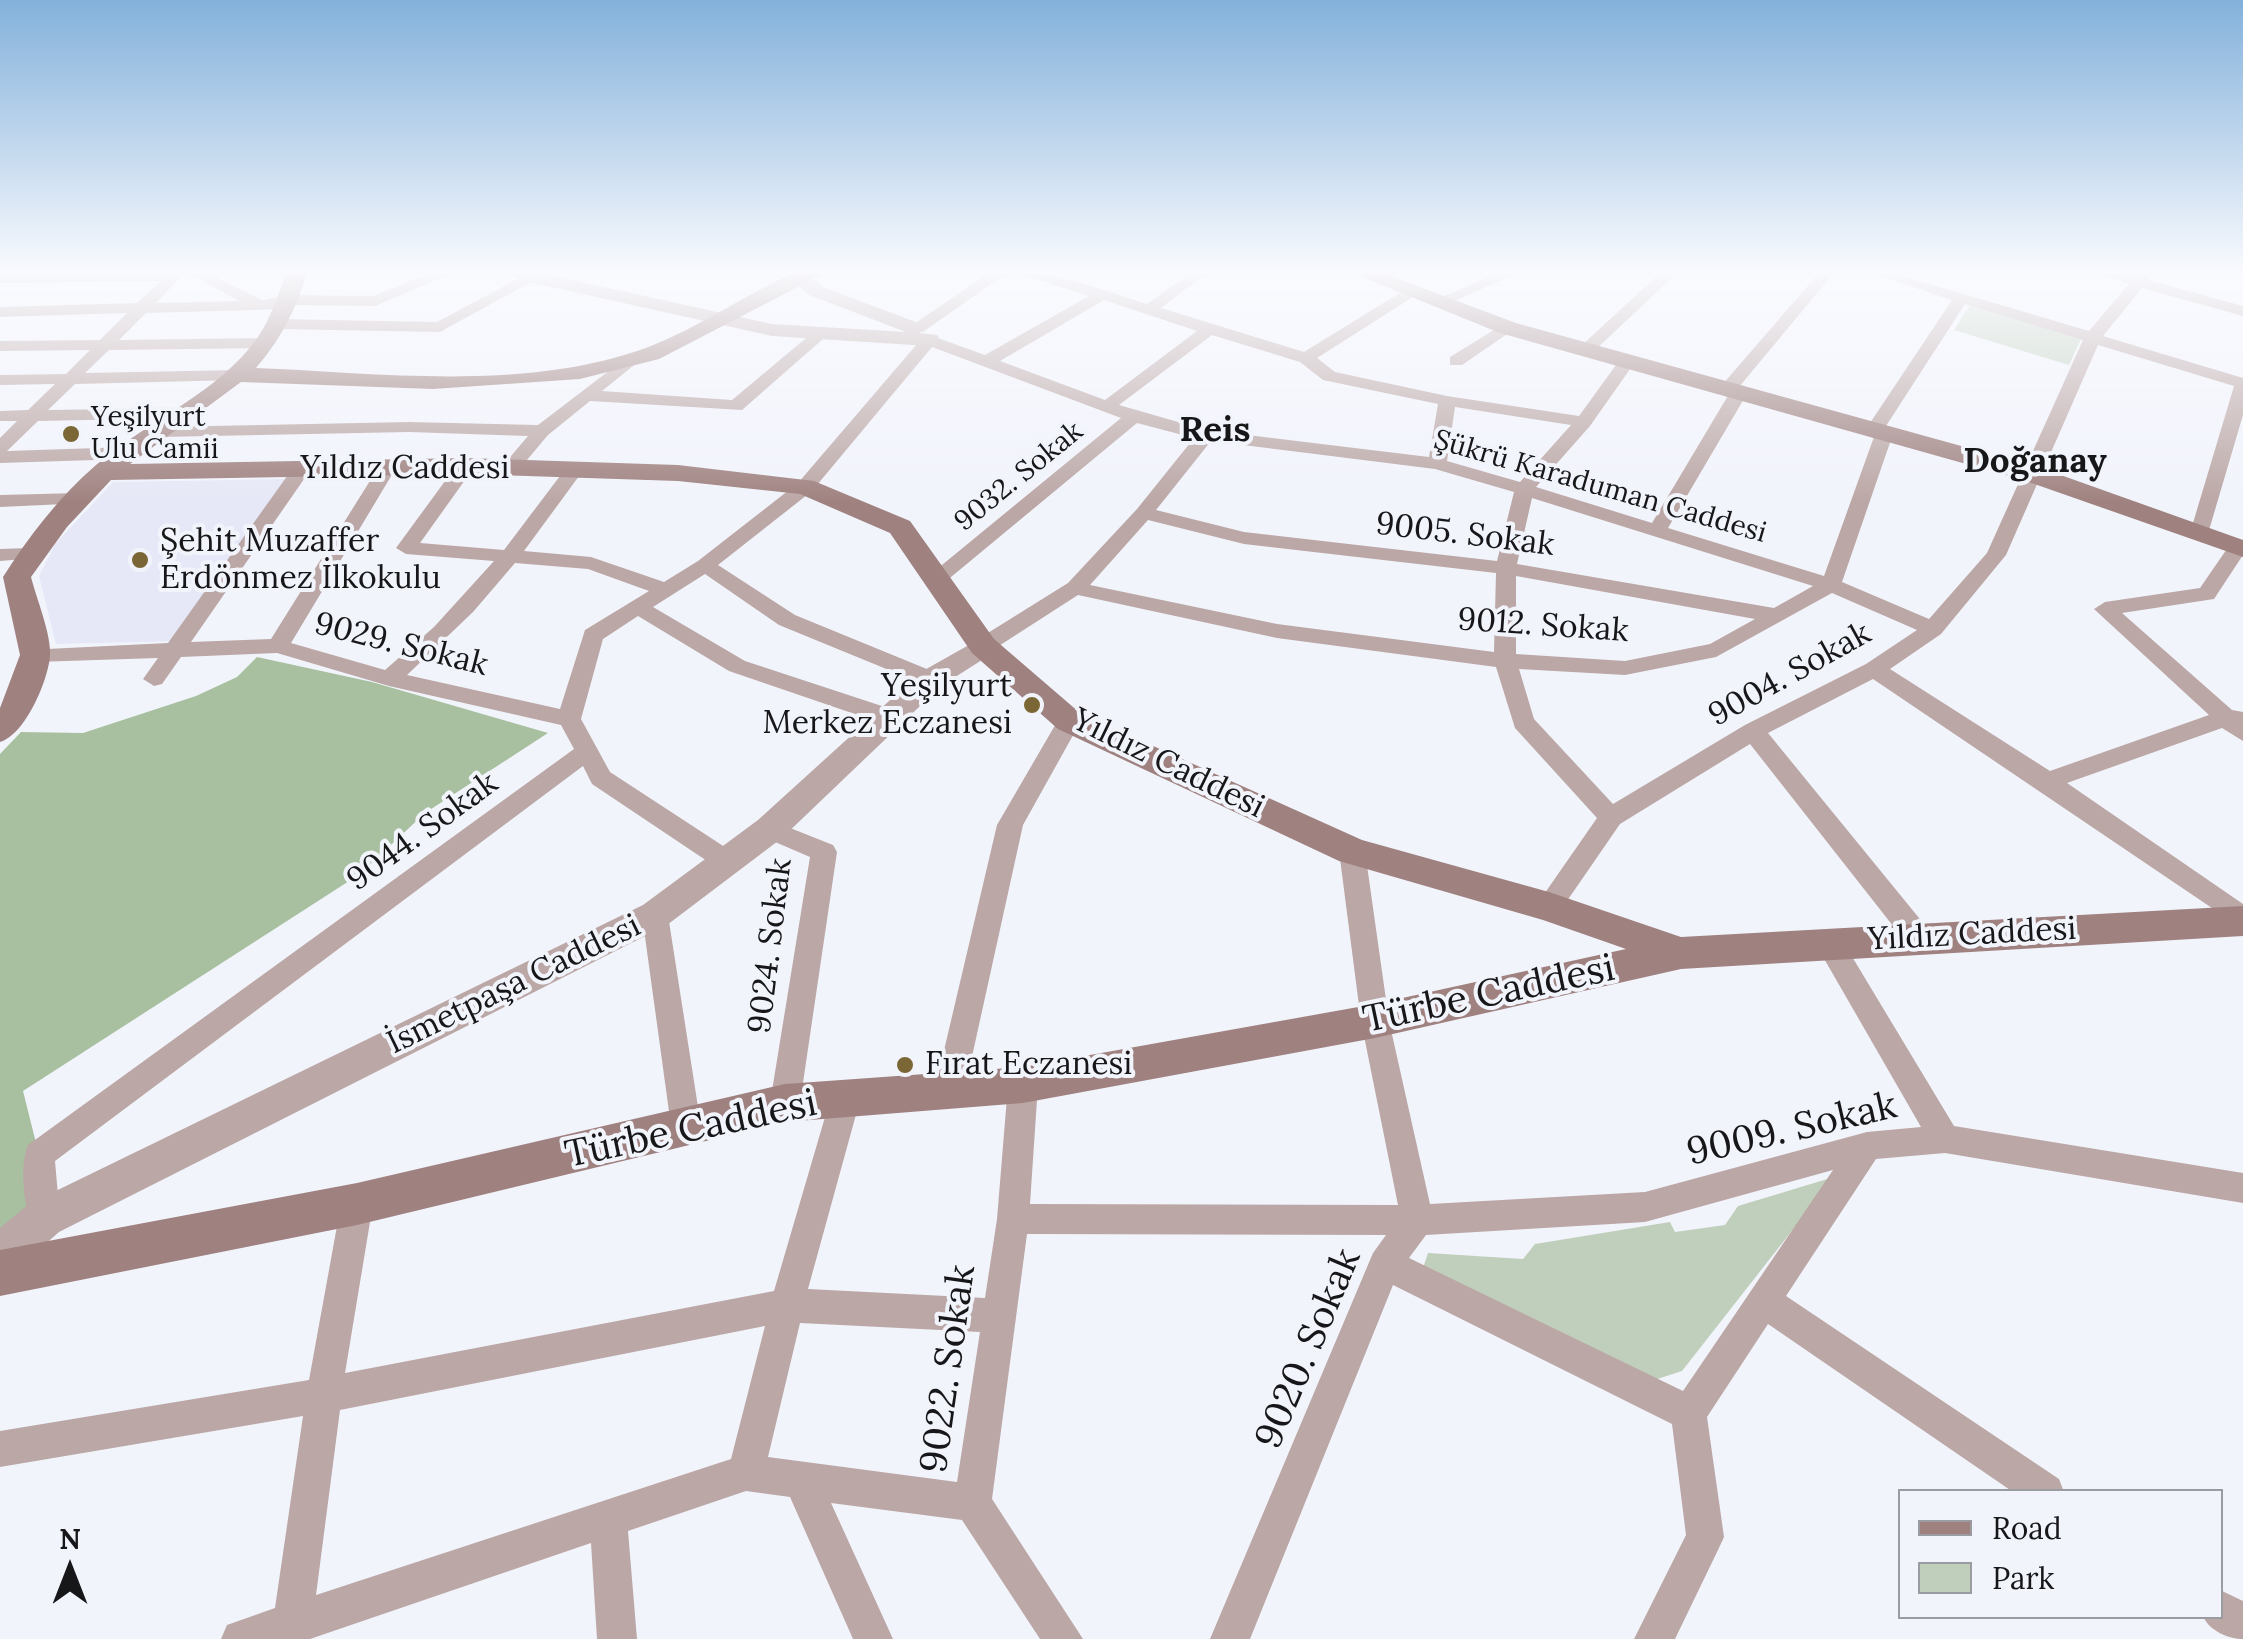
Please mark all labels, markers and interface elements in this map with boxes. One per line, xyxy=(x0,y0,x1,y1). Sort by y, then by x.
place label: Yeşilyurt Ulu Camii xyxy=(91,401,219,467)
district label: Reis xyxy=(1180,410,1250,452)
street label: 9032. Sokak xyxy=(948,415,1090,539)
marker: Yeşilyurt Ulu Camii xyxy=(60,423,82,445)
street label: Şükrü Karaduman Caddesi xyxy=(1430,423,1770,551)
district label: Doğanay xyxy=(1963,441,2107,483)
street label: Yıldız Caddesi xyxy=(301,450,509,488)
street label: 9005. Sokak xyxy=(1373,505,1557,565)
place label: Şehit Muzaffer Erdönmez İlkokulu xyxy=(160,523,441,598)
marker: Şehit Muzaffer Erdönmez İlkokulu xyxy=(129,549,151,571)
street label: 9012. Sokak xyxy=(1456,601,1630,651)
street label: 9029. Sokak xyxy=(310,605,492,685)
street label: 9004. Sokak xyxy=(1702,615,1878,735)
place label: Yeşilyurt Merkez Eczanesi xyxy=(762,668,1012,743)
marker: Yeşilyurt Merkez Eczanesi xyxy=(1021,694,1043,716)
street label: Yıldız Caddesi xyxy=(1066,701,1270,827)
street label: 9044. Sokak xyxy=(340,764,506,900)
street label: 9024. Sokak xyxy=(741,856,801,1036)
street label: İsmetpaşa Caddesi xyxy=(381,907,647,1063)
street label: Yıldız Caddesi xyxy=(1867,910,2077,960)
street label: Türbe Caddesi xyxy=(1359,946,1619,1044)
place label: Fırat Eczanesi xyxy=(925,1046,1132,1084)
marker: Fırat Eczanesi xyxy=(894,1054,916,1076)
street label: Türbe Caddesi xyxy=(561,1081,821,1179)
street label: 9009. Sokak xyxy=(1683,1084,1901,1176)
street label: 9020. Sokak xyxy=(1247,1242,1371,1456)
street label: 9022. Sokak xyxy=(912,1262,986,1476)
legend xyxy=(1898,1489,2223,1619)
text: Road xyxy=(1992,1509,2062,1547)
north arrow xyxy=(20,1519,120,1619)
text: N xyxy=(59,1521,81,1557)
text: Park xyxy=(1992,1559,2054,1597)

